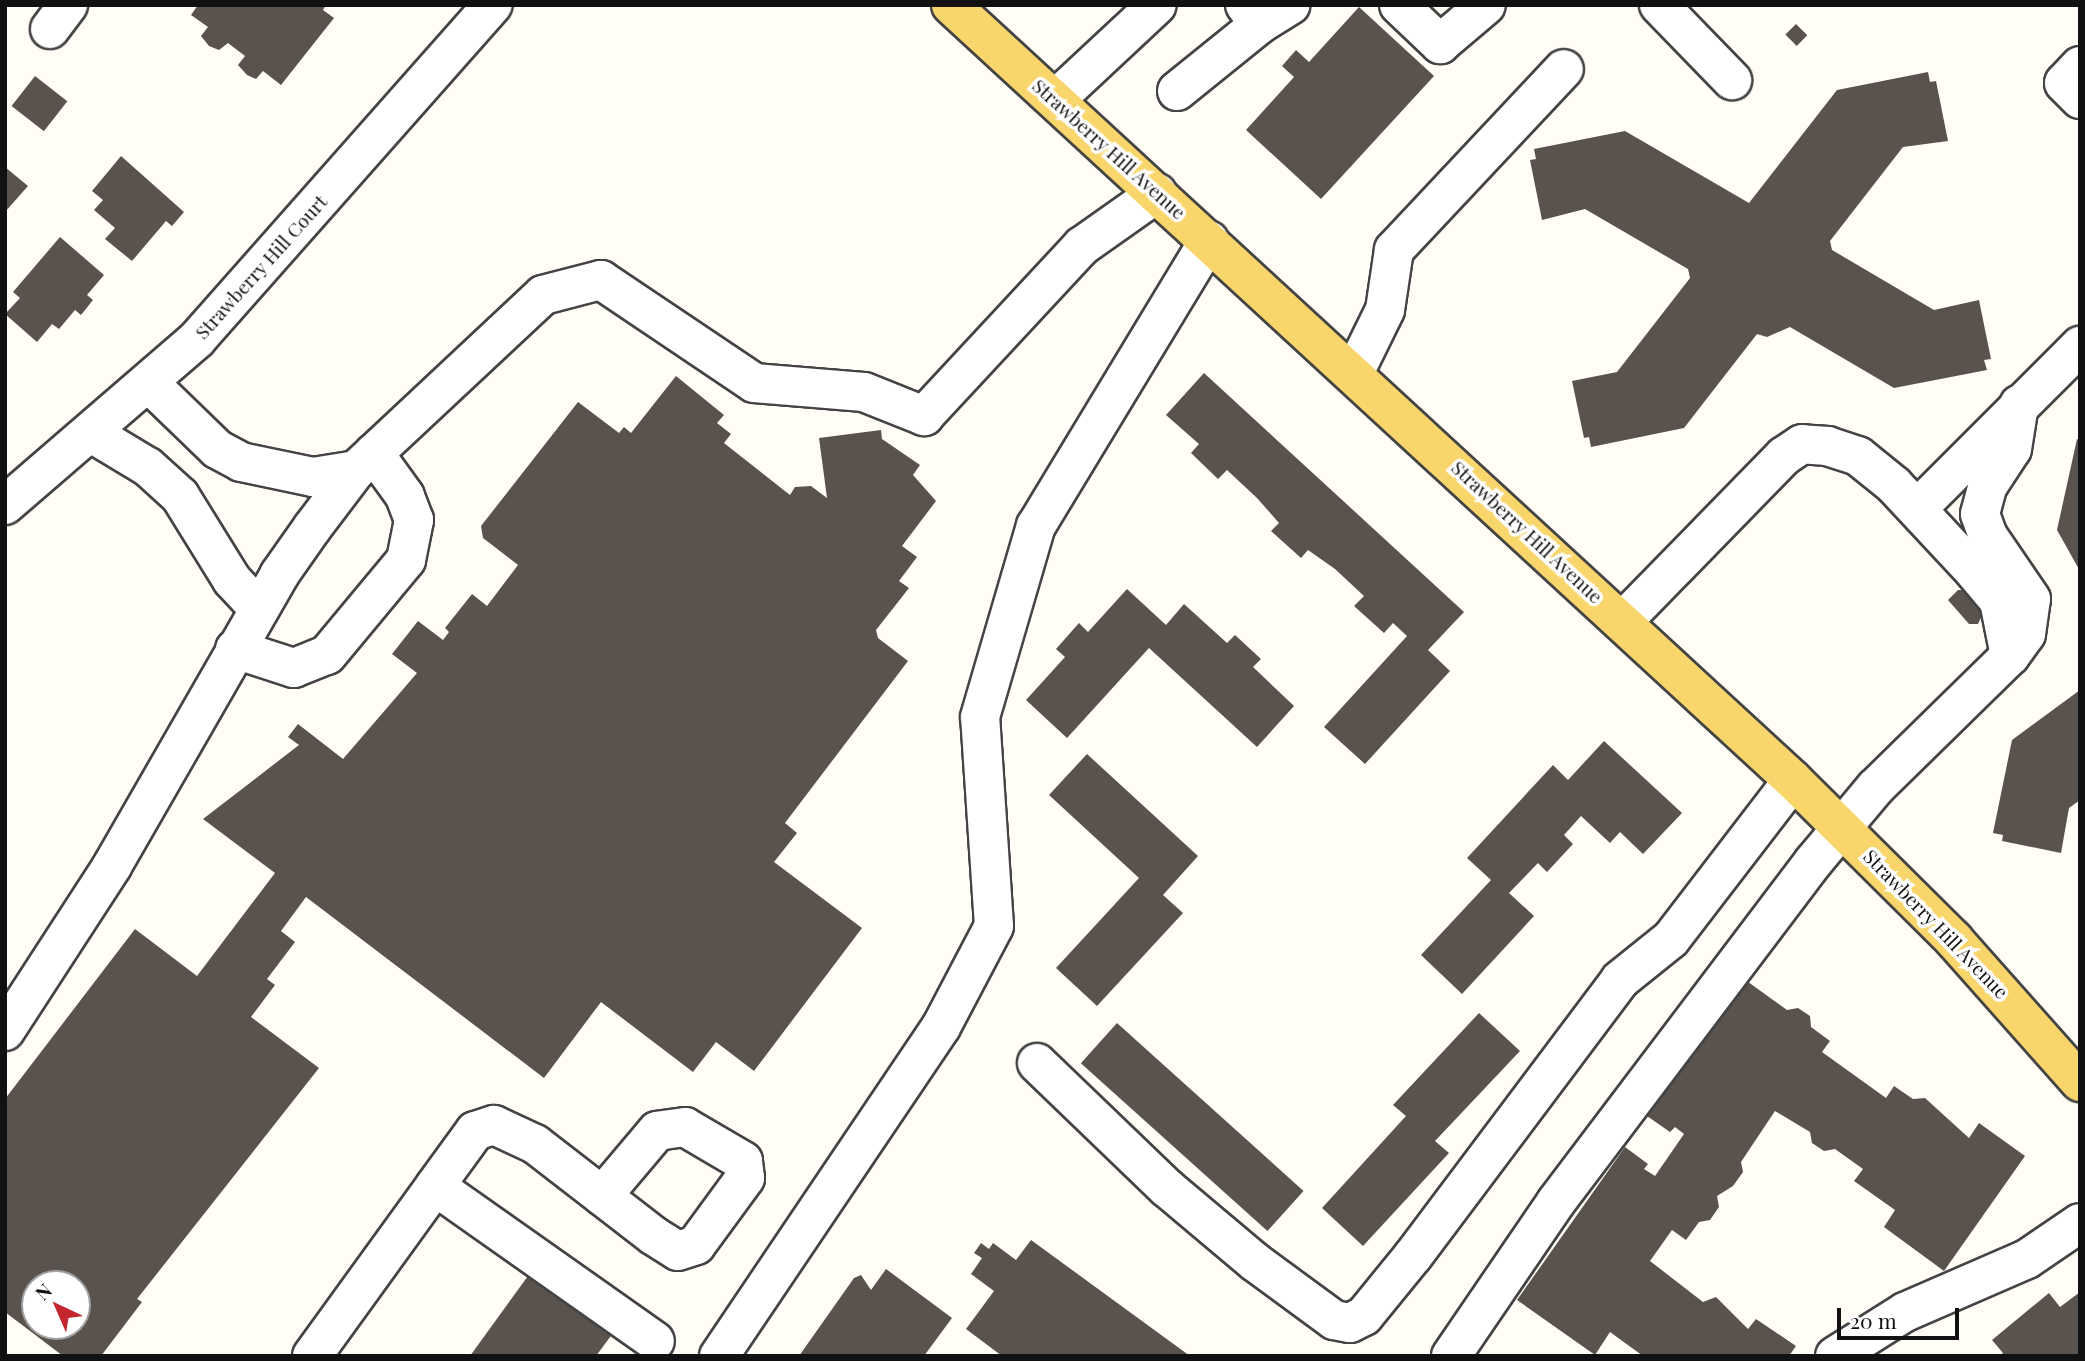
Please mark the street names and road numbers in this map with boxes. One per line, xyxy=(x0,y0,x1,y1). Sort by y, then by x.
street label: Strawberry Hill Avenue xyxy=(1027,74,1191,224)
street label: Strawberry Hill Court xyxy=(190,190,332,344)
street label: Strawberry Hill Avenue xyxy=(1446,456,1608,608)
street label: Strawberry Hill Avenue xyxy=(1859,844,2013,1004)

